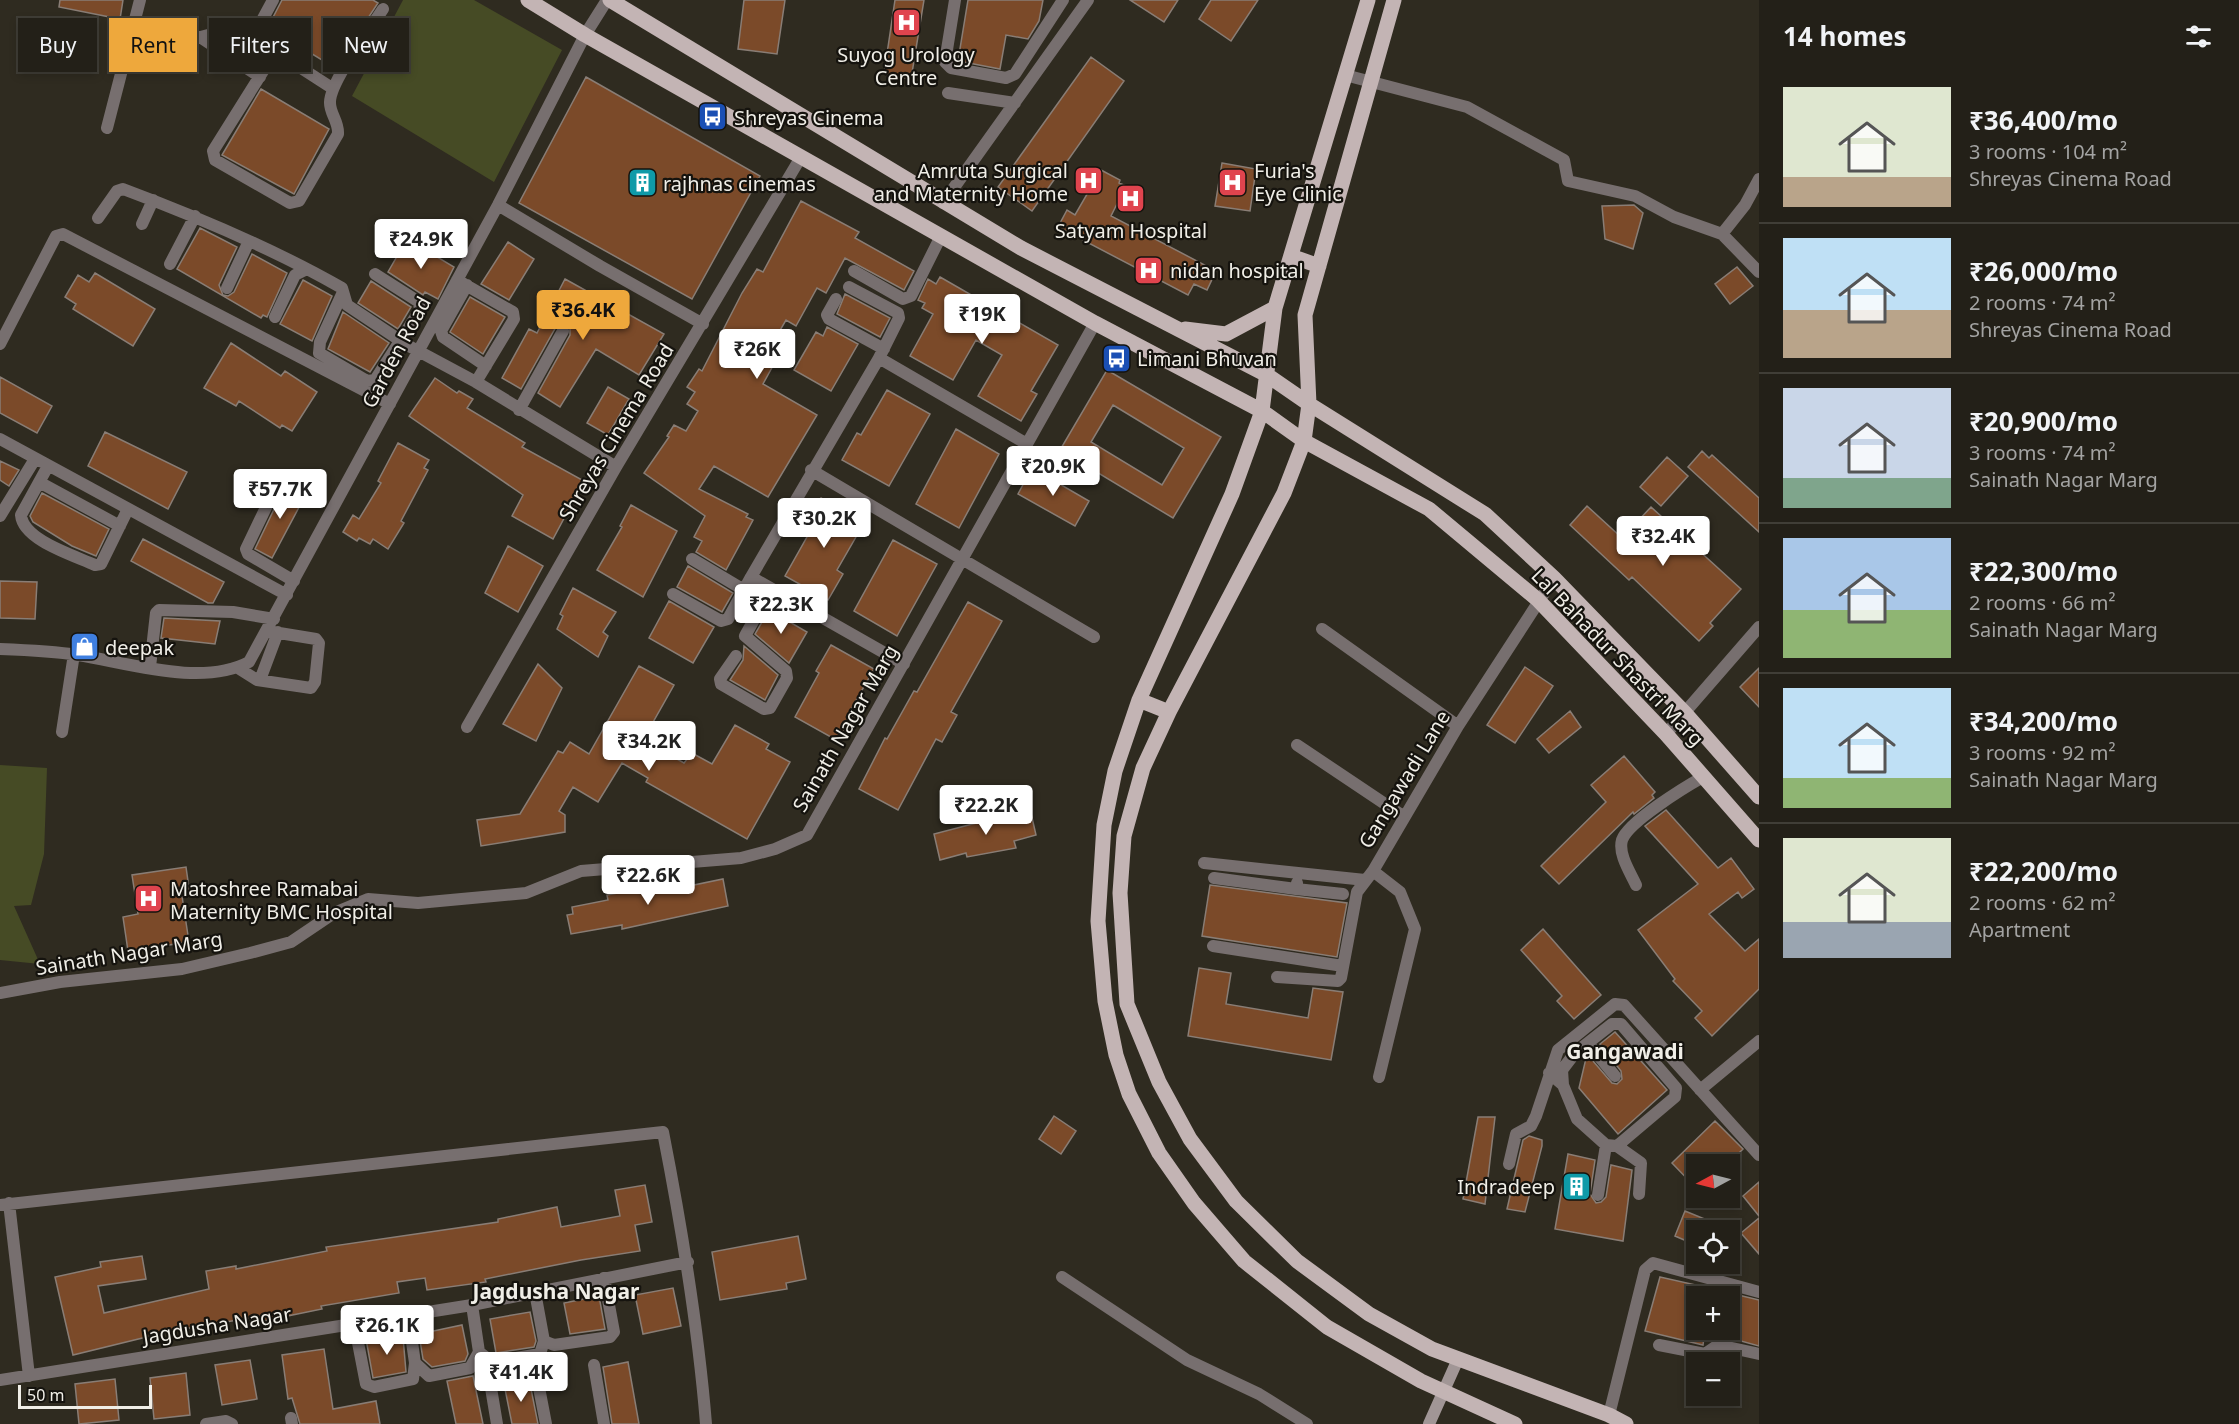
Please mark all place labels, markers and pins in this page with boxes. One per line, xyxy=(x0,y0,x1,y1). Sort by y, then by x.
hospital icon: Suyog Urology Centre xyxy=(890,7,922,39)
place label: Suyog Urology Centre xyxy=(837,41,976,91)
bus stop icon: Shreyas Cinema xyxy=(697,101,729,133)
place label: Shreyas Cinema xyxy=(734,104,884,131)
place label: Amruta Surgical and Maternity Home xyxy=(874,157,1068,207)
place label: Furia's Eye Clinic xyxy=(1254,157,1342,207)
hospital icon: Amruta Surgical and Maternity Home xyxy=(1073,165,1105,197)
hospital icon: Furia's Eye Clinic xyxy=(1217,166,1249,198)
building icon: rajhnas cinemas xyxy=(626,167,658,199)
place label: rajhnas cinemas xyxy=(663,170,816,197)
hospital icon: Satyam Hospital xyxy=(1115,183,1147,215)
place label: Satyam Hospital xyxy=(1055,217,1207,244)
pin: ₹24.9K xyxy=(372,219,470,270)
hospital icon: nidan hospital xyxy=(1133,254,1165,286)
place label: nidan hospital xyxy=(1170,257,1304,284)
pin: ₹36.4K xyxy=(534,290,632,341)
pin: ₹19K xyxy=(946,294,1018,345)
pin: ₹26K xyxy=(721,329,793,380)
bus stop icon: Limani Bhuvan xyxy=(1100,342,1132,374)
place label: Limani Bhuvan xyxy=(1137,345,1277,372)
pin: ₹20.9K xyxy=(1004,446,1102,497)
pin: ₹57.7K xyxy=(231,469,329,520)
pin: ₹30.2K xyxy=(775,498,873,549)
pin: ₹32.4K xyxy=(1614,516,1712,567)
pin: ₹22.3K xyxy=(732,584,830,635)
shop icon: deepak xyxy=(68,631,100,663)
place label: deepak xyxy=(105,634,174,661)
pin: ₹34.2K xyxy=(600,721,698,772)
pin: ₹22.2K xyxy=(937,785,1035,836)
pin: ₹22.6K xyxy=(599,855,697,906)
place label: Matoshree Ramabai Maternity BMC Hospital xyxy=(170,875,393,925)
hospital icon: Matoshree Ramabai Maternity BMC Hospital xyxy=(133,883,165,915)
building icon: Indradeep xyxy=(1560,1170,1592,1202)
place label: Indradeep xyxy=(1457,1173,1555,1200)
pin: ₹26.1K xyxy=(338,1305,436,1356)
pin: ₹41.4K xyxy=(472,1352,570,1403)

